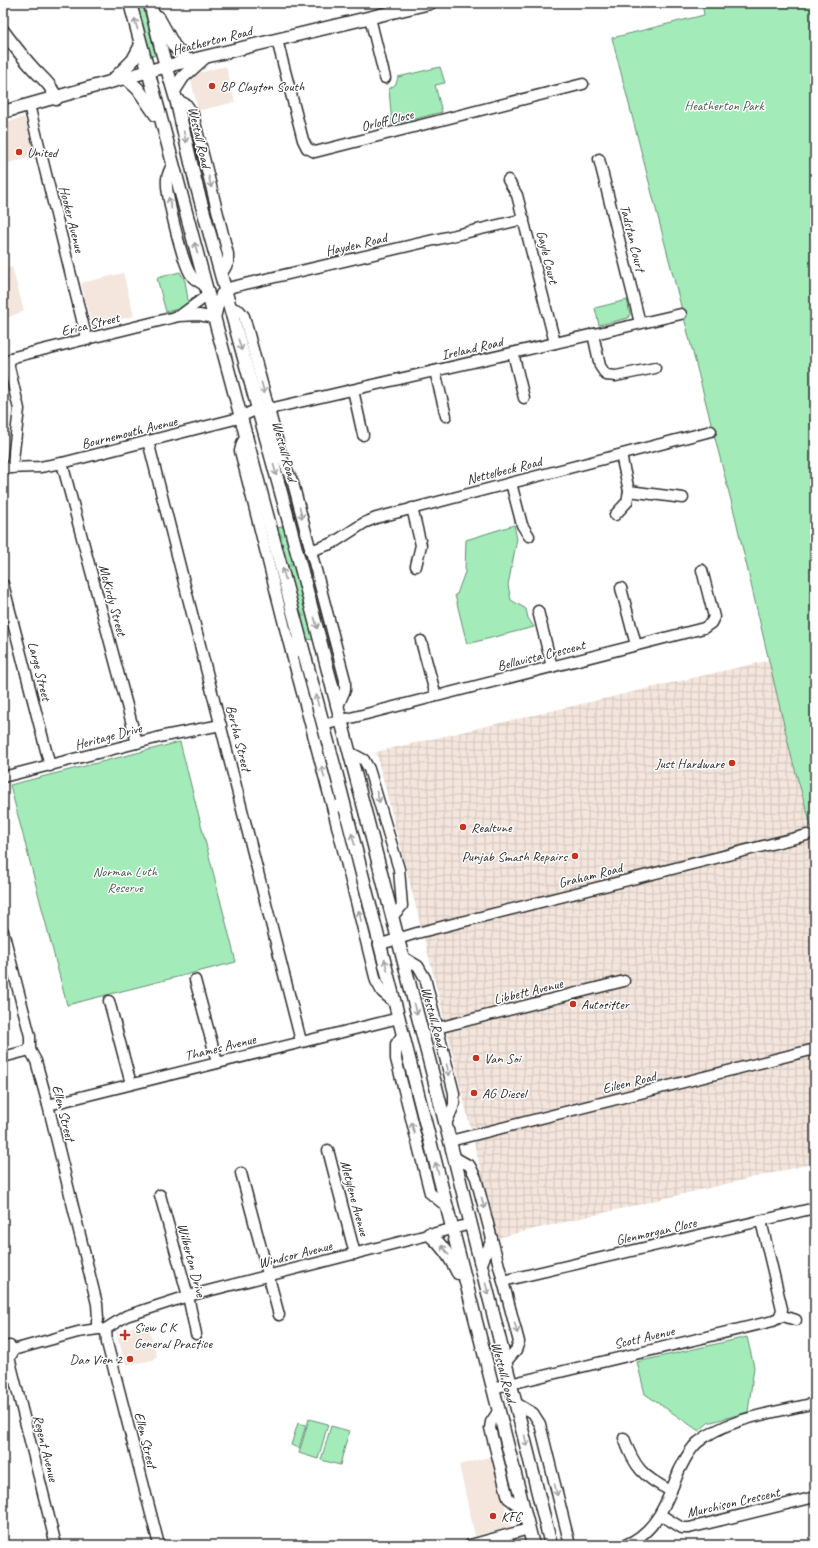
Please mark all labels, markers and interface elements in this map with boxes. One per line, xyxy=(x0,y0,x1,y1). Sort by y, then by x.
one-way arrow xyxy=(132,18,139,31)
street label: Heatherton Road xyxy=(171,22,256,59)
place label: BP Clayton South xyxy=(220,78,305,95)
marker: BP Clayton South xyxy=(207,81,217,91)
park label: Heatherton Park xyxy=(684,97,766,114)
street label: Westall Road xyxy=(184,105,215,172)
street label: Orloff Close xyxy=(359,105,416,135)
one-way arrow xyxy=(182,130,189,143)
place label: United xyxy=(27,144,60,161)
marker: United xyxy=(14,147,24,157)
one-way arrow xyxy=(206,175,214,188)
street label: Hooker Avenue xyxy=(55,184,88,256)
one-way arrow xyxy=(166,197,173,210)
street label: Tadstan Court xyxy=(616,203,650,275)
street label: Hayden Road xyxy=(324,229,391,260)
street label: Gayle Court xyxy=(533,229,563,287)
one-way arrow xyxy=(191,242,199,255)
street label: Erica Street xyxy=(59,309,122,340)
street label: Ireland Road xyxy=(440,333,507,364)
one-way arrow xyxy=(237,338,244,351)
one-way arrow xyxy=(260,382,268,395)
street label: Bournemouth Avenue xyxy=(80,412,180,453)
street label: Westall Road xyxy=(268,419,301,486)
street label: Nettelbeck Road xyxy=(465,452,546,488)
one-way arrow xyxy=(272,463,279,476)
one-way arrow xyxy=(297,506,305,519)
street label: McKirdy Street xyxy=(95,563,131,639)
one-way arrow xyxy=(279,568,287,581)
one-way arrow xyxy=(312,616,320,629)
street label: Bellavista Crescent xyxy=(495,636,588,675)
street label: Large Street xyxy=(24,640,55,704)
one-way arrow xyxy=(312,694,320,707)
street label: Bertha Street xyxy=(222,703,255,775)
street label: Heritage Drive xyxy=(73,719,145,754)
place label: Just Hardware xyxy=(654,755,725,772)
marker: Just Hardware xyxy=(727,758,737,768)
one-way arrow xyxy=(319,766,326,779)
one-way arrow xyxy=(375,790,382,803)
place label: Realtune xyxy=(471,819,513,836)
marker: Realtune xyxy=(458,822,468,832)
one-way arrow xyxy=(349,833,356,846)
place label: Punjab Smash Repairs xyxy=(462,848,568,865)
marker: Punjab Smash Repairs xyxy=(570,851,580,861)
street label: Graham Road xyxy=(557,859,626,892)
park label: Norman Luth Reserve xyxy=(93,863,158,896)
one-way arrow xyxy=(355,910,363,923)
one-way arrow xyxy=(381,959,389,972)
street label: Libbett Avenue xyxy=(492,974,566,1008)
street label: Westall Road xyxy=(417,985,450,1052)
place label: Autositter xyxy=(581,996,630,1013)
marker: Autositter xyxy=(568,999,578,1009)
one-way arrow xyxy=(413,1002,420,1015)
street label: Thames Avenue xyxy=(183,1030,259,1065)
place label: Van Soi xyxy=(484,1050,523,1067)
marker: Van Soi xyxy=(471,1053,481,1063)
one-way arrow xyxy=(445,1064,453,1077)
street label: Eileen Road xyxy=(601,1067,660,1097)
street label: Ellen Street xyxy=(48,1083,79,1145)
place label: AG Diesel xyxy=(482,1085,529,1102)
marker: AG Diesel xyxy=(469,1088,479,1098)
one-way arrow xyxy=(409,1122,417,1135)
street label: Metylene Avenue xyxy=(336,1159,373,1239)
one-way arrow xyxy=(433,1162,440,1175)
one-way arrow xyxy=(479,1196,487,1209)
street label: Glenmorgan Close xyxy=(614,1214,699,1249)
street label: Wilberton Drive xyxy=(174,1221,210,1300)
street label: Windsor Avenue xyxy=(257,1237,335,1272)
one-way arrow xyxy=(441,1244,449,1255)
one-way arrow xyxy=(484,1282,491,1295)
place label: Siew C K General Practice xyxy=(134,1319,213,1352)
one-way arrow xyxy=(512,1322,520,1335)
street label: Scott Avenue xyxy=(612,1322,677,1353)
marker: Siew C K General Practice xyxy=(119,1329,131,1341)
street label: Westall Road xyxy=(487,1340,520,1407)
place label: Dao Vien 2 xyxy=(69,1351,124,1368)
marker: Dao Vien 2 xyxy=(125,1354,135,1364)
street label: Ellen Street xyxy=(130,1410,161,1472)
street label: Regent Avenue xyxy=(29,1413,62,1485)
one-way arrow xyxy=(522,1434,530,1447)
one-way arrow xyxy=(553,1483,561,1496)
street label: Murchison Crescent xyxy=(685,1483,783,1521)
place label: KFC xyxy=(501,1508,524,1525)
marker: KFC xyxy=(488,1511,498,1521)

